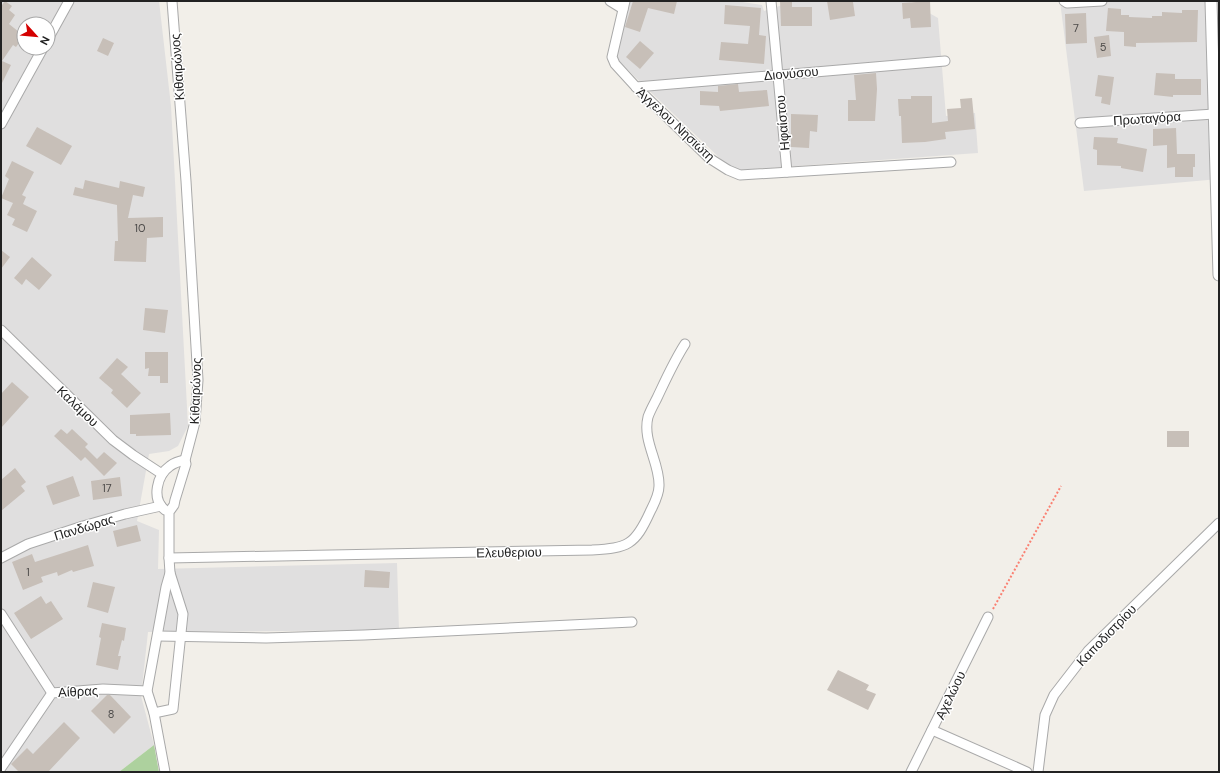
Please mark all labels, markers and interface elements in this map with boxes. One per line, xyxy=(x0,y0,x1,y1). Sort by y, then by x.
north arrow xyxy=(16,16,56,56)
house number: 7 xyxy=(1073,21,1079,35)
street label: Κιθαιρώνος xyxy=(167,33,188,101)
text: N xyxy=(37,34,53,47)
house number: 5 xyxy=(1100,40,1107,54)
street label: Διονύσου xyxy=(763,63,819,84)
street label: Άγγελου Νησιώτη xyxy=(633,84,718,165)
street label: Ηφαίστου xyxy=(772,95,793,151)
street label: Πρωταγόρα xyxy=(1113,108,1182,129)
house number: 10 xyxy=(135,221,145,235)
street label: Κιθαιρώνος xyxy=(186,357,205,425)
street label: Καλάμου xyxy=(53,382,102,430)
house number: 17 xyxy=(102,481,112,495)
street label: Πανδώρας xyxy=(52,510,116,545)
street label: Ελευθεριου xyxy=(476,543,542,562)
house number: 1 xyxy=(26,565,30,579)
street label: Καποδιστρίου xyxy=(1073,601,1140,670)
street label: Αχελώου xyxy=(931,668,969,722)
street label: Αίθρας xyxy=(58,682,98,701)
house number: 8 xyxy=(108,707,114,721)

